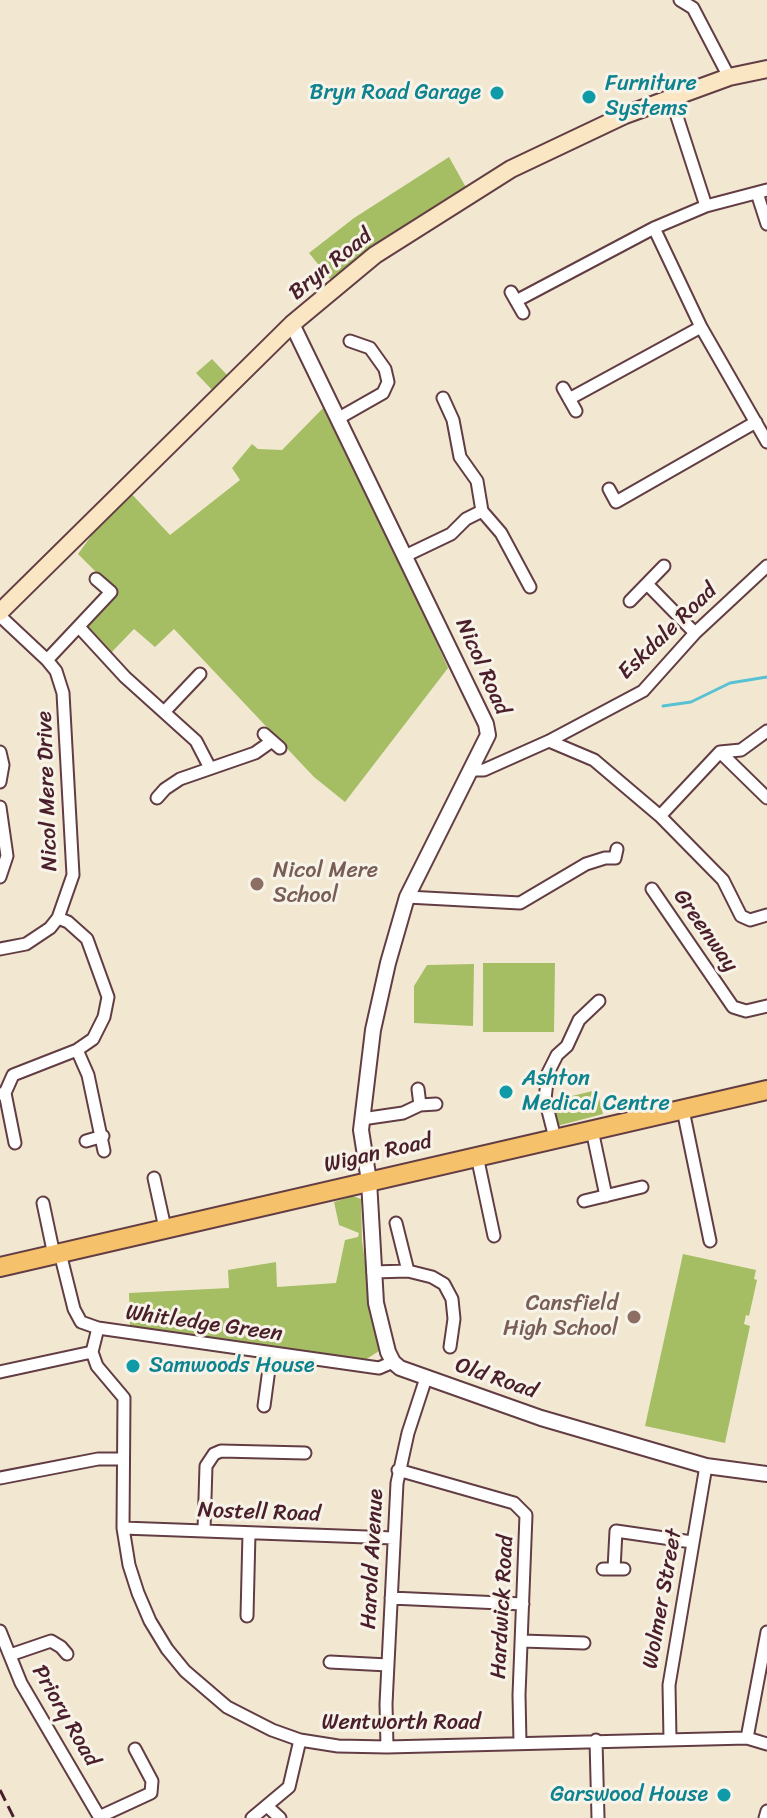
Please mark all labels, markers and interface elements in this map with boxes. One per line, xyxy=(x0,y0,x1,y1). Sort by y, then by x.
place label: Furniture Systems xyxy=(605,71,697,122)
place label: Bryn Road Garage xyxy=(310,80,481,106)
marker: Bryn Road Garage xyxy=(488,84,506,102)
marker: Furniture Systems xyxy=(580,88,598,106)
street label: Bryn Road xyxy=(284,224,378,306)
street label: Eskdale Road xyxy=(613,578,723,686)
street label: Nicol Road xyxy=(449,615,515,719)
street label: Nicol Mere Drive xyxy=(32,710,64,872)
place label: Nicol Mere School xyxy=(273,858,378,910)
marker: Nicol Mere School xyxy=(248,875,266,893)
street label: Greenway xyxy=(667,885,743,977)
place label: Ashton Medical Centre xyxy=(522,1066,670,1118)
marker: Ashton Medical Centre xyxy=(497,1083,515,1101)
street label: Wigan Road xyxy=(321,1129,435,1179)
place label: Cansfield High School xyxy=(503,1291,618,1342)
street label: Whitledge Green xyxy=(124,1300,284,1348)
marker: Cansfield High School xyxy=(625,1308,643,1326)
place label: Samwoods House xyxy=(149,1353,315,1379)
street label: Old Road xyxy=(452,1353,540,1405)
marker: Samwoods House xyxy=(124,1357,142,1375)
street label: Harold Avenue xyxy=(356,1488,390,1630)
street label: Nostell Road xyxy=(197,1498,321,1528)
street label: Wolmer Street xyxy=(638,1527,688,1671)
street label: Hardwick Road xyxy=(486,1534,520,1680)
street label: Priory Road xyxy=(25,1661,105,1771)
street label: Wentworth Road xyxy=(321,1710,481,1736)
place label: Garswood House xyxy=(550,1782,708,1808)
marker: Garswood House xyxy=(715,1786,733,1804)

